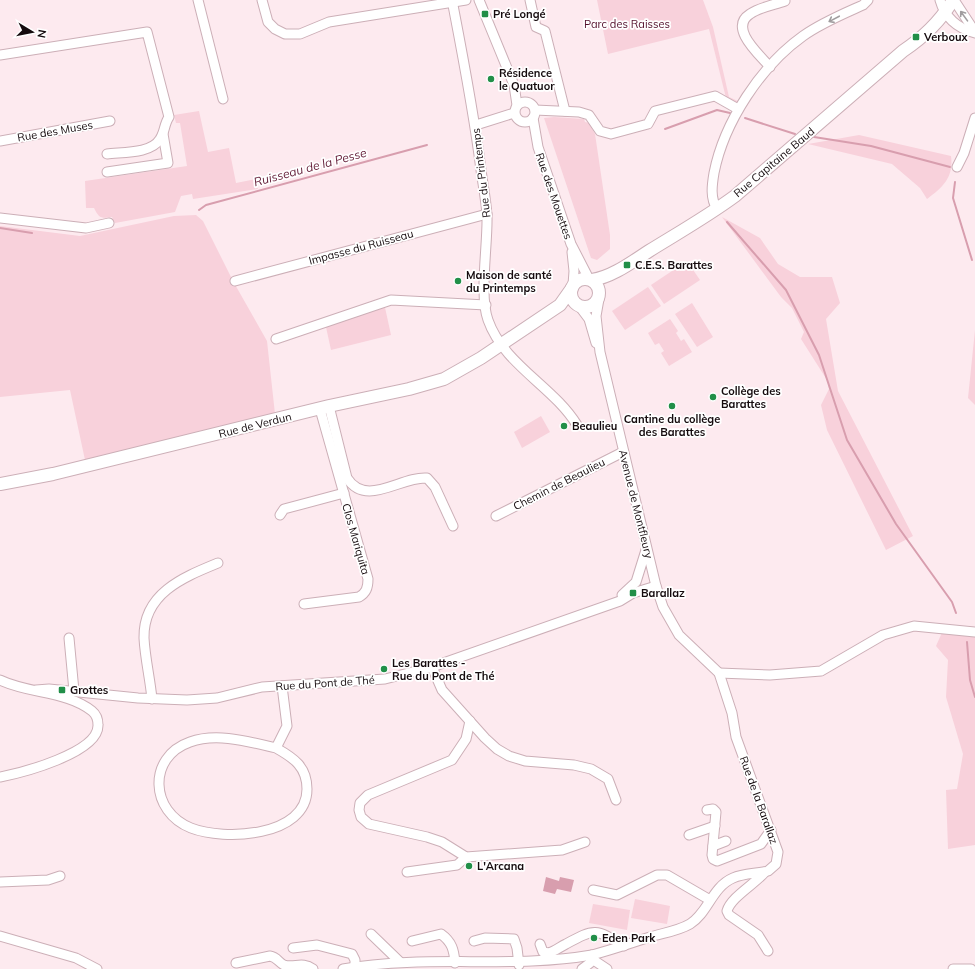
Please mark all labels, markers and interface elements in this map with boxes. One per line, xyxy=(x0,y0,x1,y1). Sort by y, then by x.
place label: Pré Longé xyxy=(493,7,546,21)
marker: Pré Longé xyxy=(480,9,490,19)
one-way arrow xyxy=(960,11,968,22)
north arrow xyxy=(12,12,52,52)
one-way arrow xyxy=(828,16,840,24)
park label: Parc des Raisses xyxy=(584,17,670,31)
text: N xyxy=(34,28,49,39)
place label: Verboux xyxy=(923,30,968,44)
marker: Verboux xyxy=(911,32,921,42)
place label: Résidence le Quatuor xyxy=(499,66,555,93)
marker: Résidence le Quatuor xyxy=(486,74,496,84)
street label: Rue des Muses xyxy=(16,117,94,145)
street label: Rue Capitaine Baud xyxy=(731,124,817,200)
street label: Rue du Printemps xyxy=(469,127,493,219)
water label: Ruisseau de la Pesse xyxy=(252,145,369,189)
street label: Rue des Mouettes xyxy=(533,151,575,241)
street label: Impasse du Ruisseau xyxy=(307,226,415,268)
place label: C.E.S. Barattes xyxy=(635,258,713,272)
marker: C.E.S. Barattes xyxy=(622,260,632,270)
place label: Maison de santé du Printemps xyxy=(466,268,552,295)
marker: Maison de santé du Printemps xyxy=(453,276,463,286)
place label: Collège des Barattes xyxy=(721,384,781,411)
marker: Collège des Barattes xyxy=(708,392,718,402)
marker: Cantine du collège des Barattes xyxy=(667,401,677,411)
street label: Rue de Verdun xyxy=(217,409,293,441)
place label: Cantine du collège des Barattes xyxy=(624,412,720,439)
place label: Beaulieu xyxy=(572,419,617,433)
marker: Beaulieu xyxy=(559,421,569,431)
street label: Avenue de Montfleury xyxy=(616,448,656,560)
street label: Chemin de Beaulieu xyxy=(511,455,607,513)
street label: Clos Mariquita xyxy=(339,502,373,576)
place label: Barallaz xyxy=(641,586,685,600)
marker: Barallaz xyxy=(628,588,638,598)
place label: Les Barattes - Rue du Pont de Thé xyxy=(392,656,494,683)
marker: Les Barattes - Rue du Pont de Thé xyxy=(379,664,389,674)
street label: Rue du Pont de Thé xyxy=(275,673,375,693)
place label: Grottes xyxy=(70,683,109,697)
marker: Grottes xyxy=(57,685,67,695)
street label: Rue de la Barallaz xyxy=(737,754,781,846)
place label: L'Arcana xyxy=(477,859,524,873)
marker: L'Arcana xyxy=(464,861,474,871)
place label: Eden Park xyxy=(602,931,656,945)
marker: Eden Park xyxy=(589,933,599,943)

